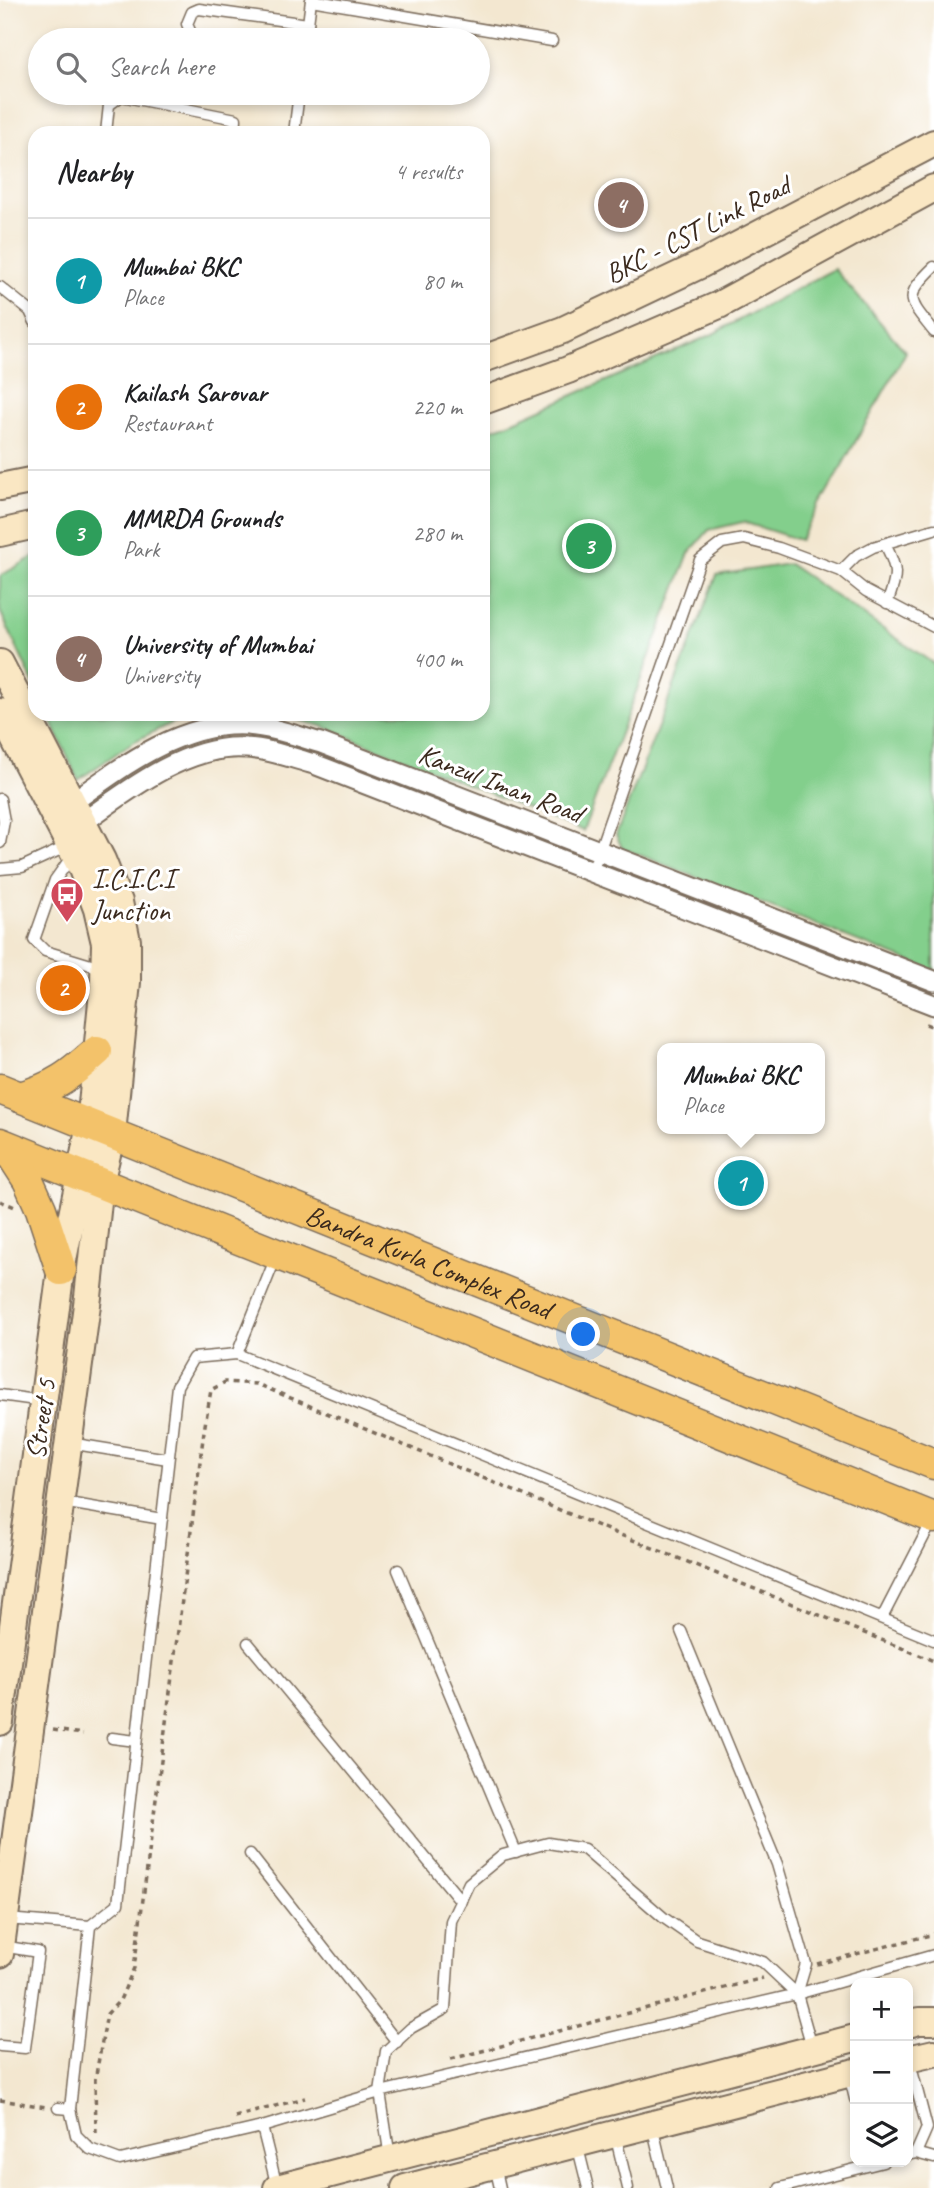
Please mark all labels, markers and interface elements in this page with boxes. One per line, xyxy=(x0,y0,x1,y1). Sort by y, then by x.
search box xyxy=(28,28,490,105)
icon: search xyxy=(52,48,90,86)
text: Search here xyxy=(108,50,214,83)
text: Nearby xyxy=(56,153,132,191)
text: 4 results xyxy=(395,157,462,186)
street label: BKC - CST Link Road xyxy=(599,166,799,291)
pin: 4 xyxy=(598,179,644,231)
text: Mumbai BKC xyxy=(123,250,239,283)
text: 1 xyxy=(74,267,84,296)
text: 80 m xyxy=(423,267,462,296)
text: Place xyxy=(123,283,163,312)
text: Kailash Sarovar xyxy=(123,376,267,409)
text: 2 xyxy=(74,393,84,422)
text: 220 m xyxy=(413,393,462,422)
text: Restaurant xyxy=(123,409,212,438)
text: MMRDA Grounds xyxy=(123,502,281,535)
text: 3 xyxy=(74,519,84,548)
text: 280 m xyxy=(413,519,462,548)
pin: 3 xyxy=(566,520,612,572)
text: Park xyxy=(123,535,159,564)
text: University of Mumbai xyxy=(123,628,313,661)
text: 4 xyxy=(74,645,84,674)
text: 400 m xyxy=(413,645,462,674)
text: University xyxy=(123,661,200,690)
street label: Kanzul Iman Road xyxy=(414,736,592,832)
place label: I.C.I.C.I Junction xyxy=(90,861,180,928)
bus stop icon: I.C.I.C.I Junction xyxy=(48,875,86,924)
pin: 2 xyxy=(40,962,86,1014)
popup xyxy=(657,1043,825,1134)
text: Mumbai BKC xyxy=(683,1058,799,1091)
text: Place xyxy=(683,1091,723,1120)
pin: 1 xyxy=(718,1157,764,1209)
street label: Bandra Kurla Complex Road xyxy=(301,1197,560,1328)
your location xyxy=(566,1317,600,1351)
street label: Street 5 xyxy=(18,1375,64,1461)
map controls xyxy=(850,1978,913,2167)
button: + xyxy=(850,1978,913,2041)
button: − xyxy=(850,2041,913,2104)
button: layers xyxy=(850,2104,913,2167)

